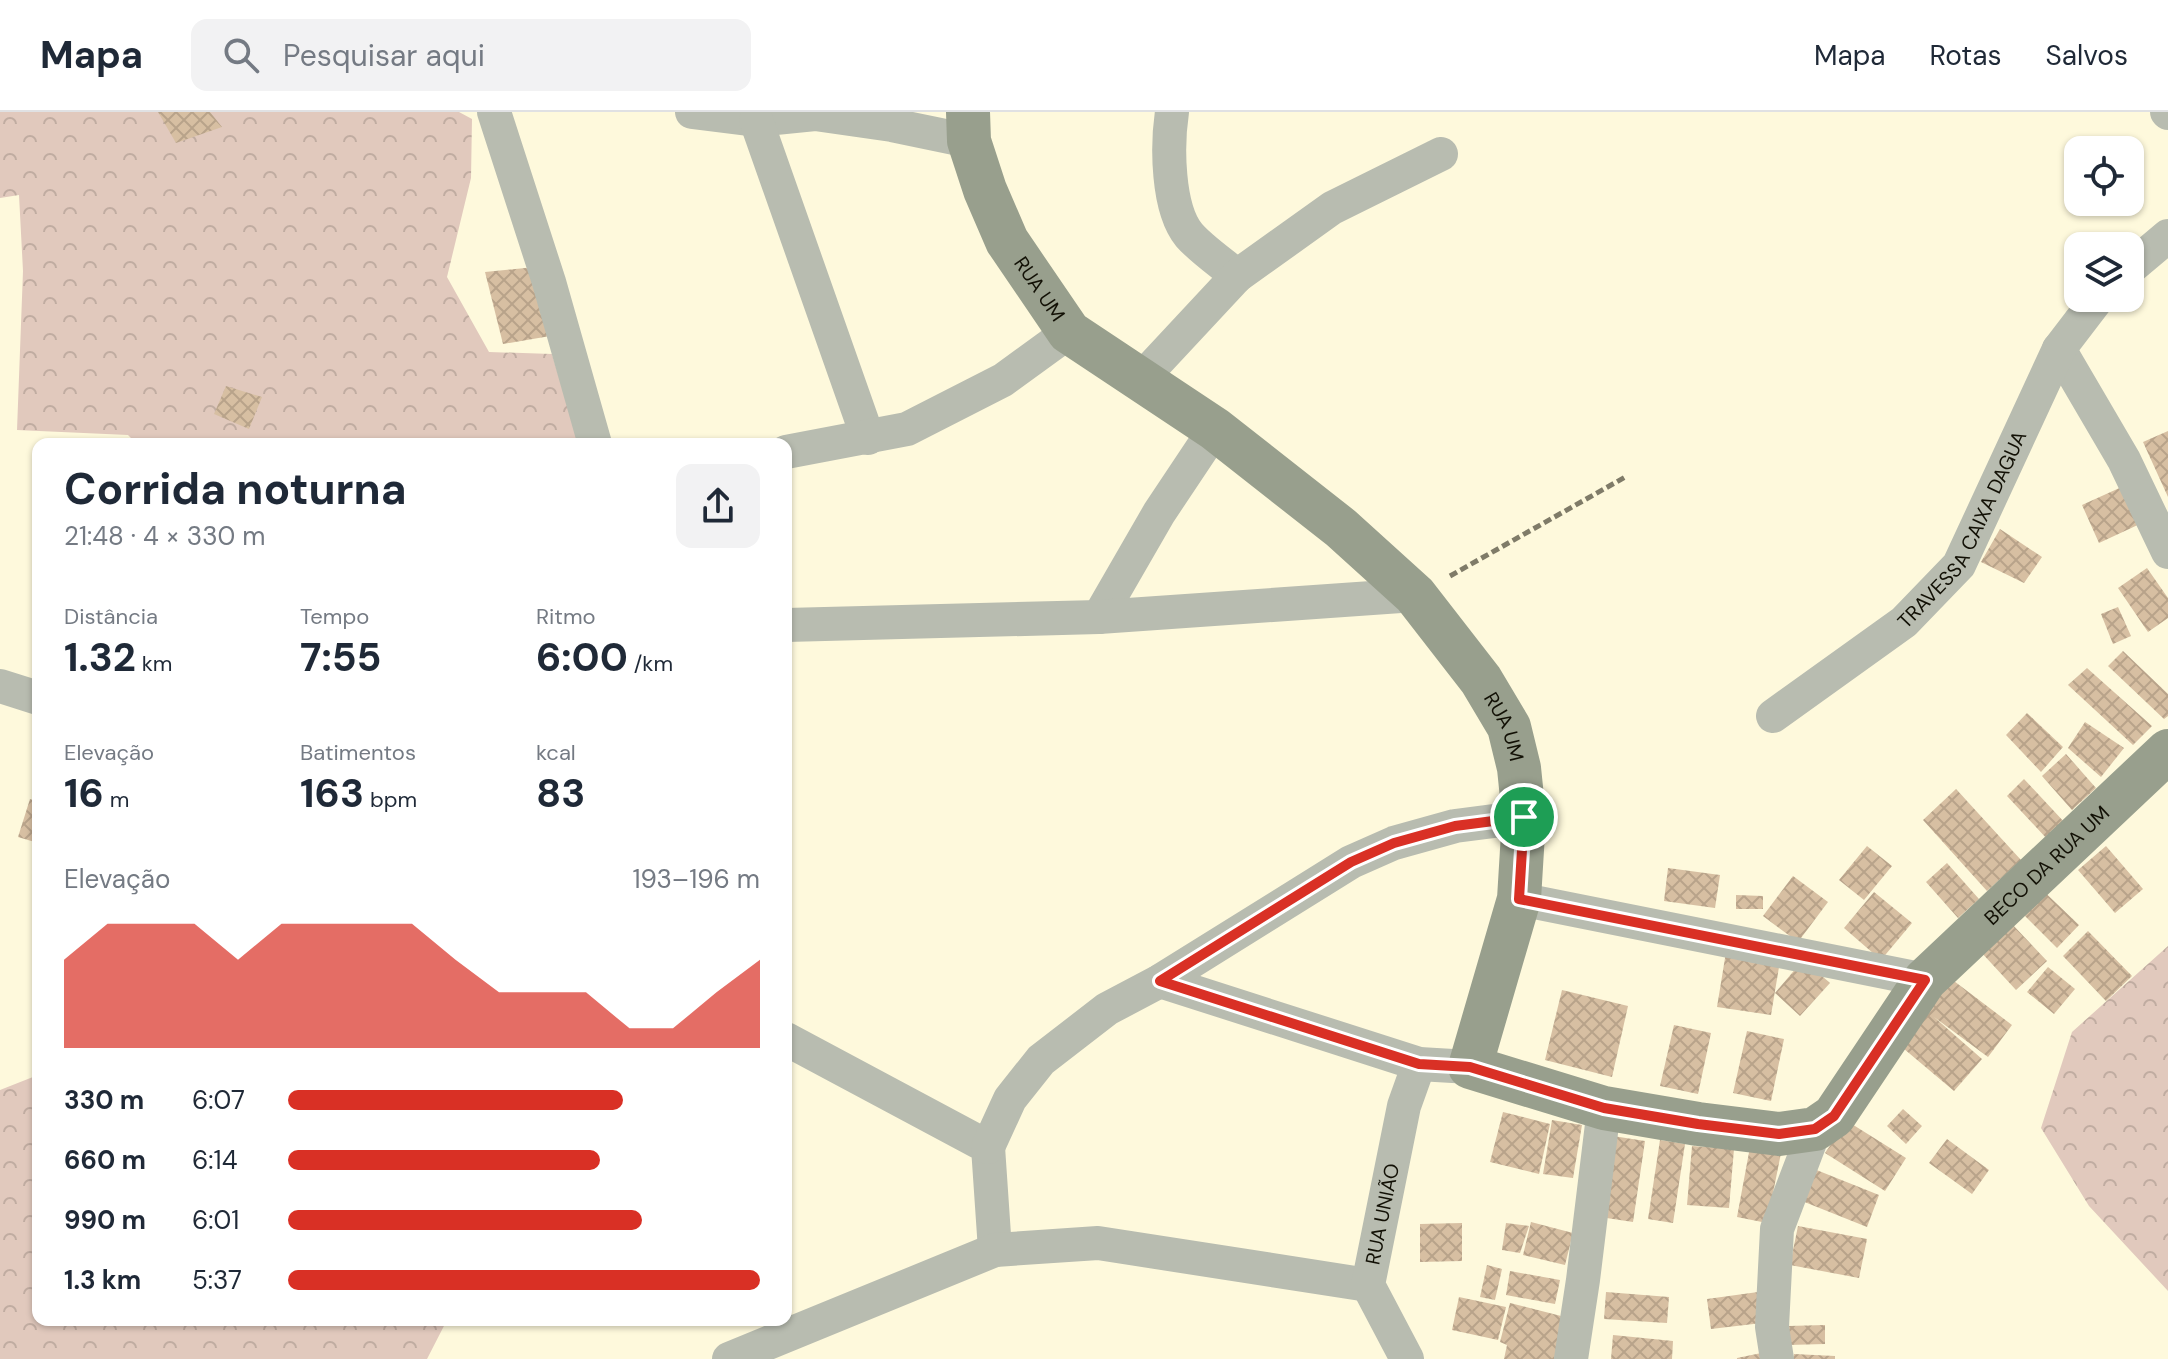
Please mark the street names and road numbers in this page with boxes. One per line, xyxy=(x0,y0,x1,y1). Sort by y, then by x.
street label: RUA UM xyxy=(1008,251,1071,326)
street label: TRAVESSA CAIXA DAGUA xyxy=(1892,427,2032,634)
street label: RUA UM xyxy=(1478,687,1530,764)
street label: BECO DA RUA UM xyxy=(1979,800,2115,930)
street label: RUA UNIÃO xyxy=(1359,1161,1405,1267)

